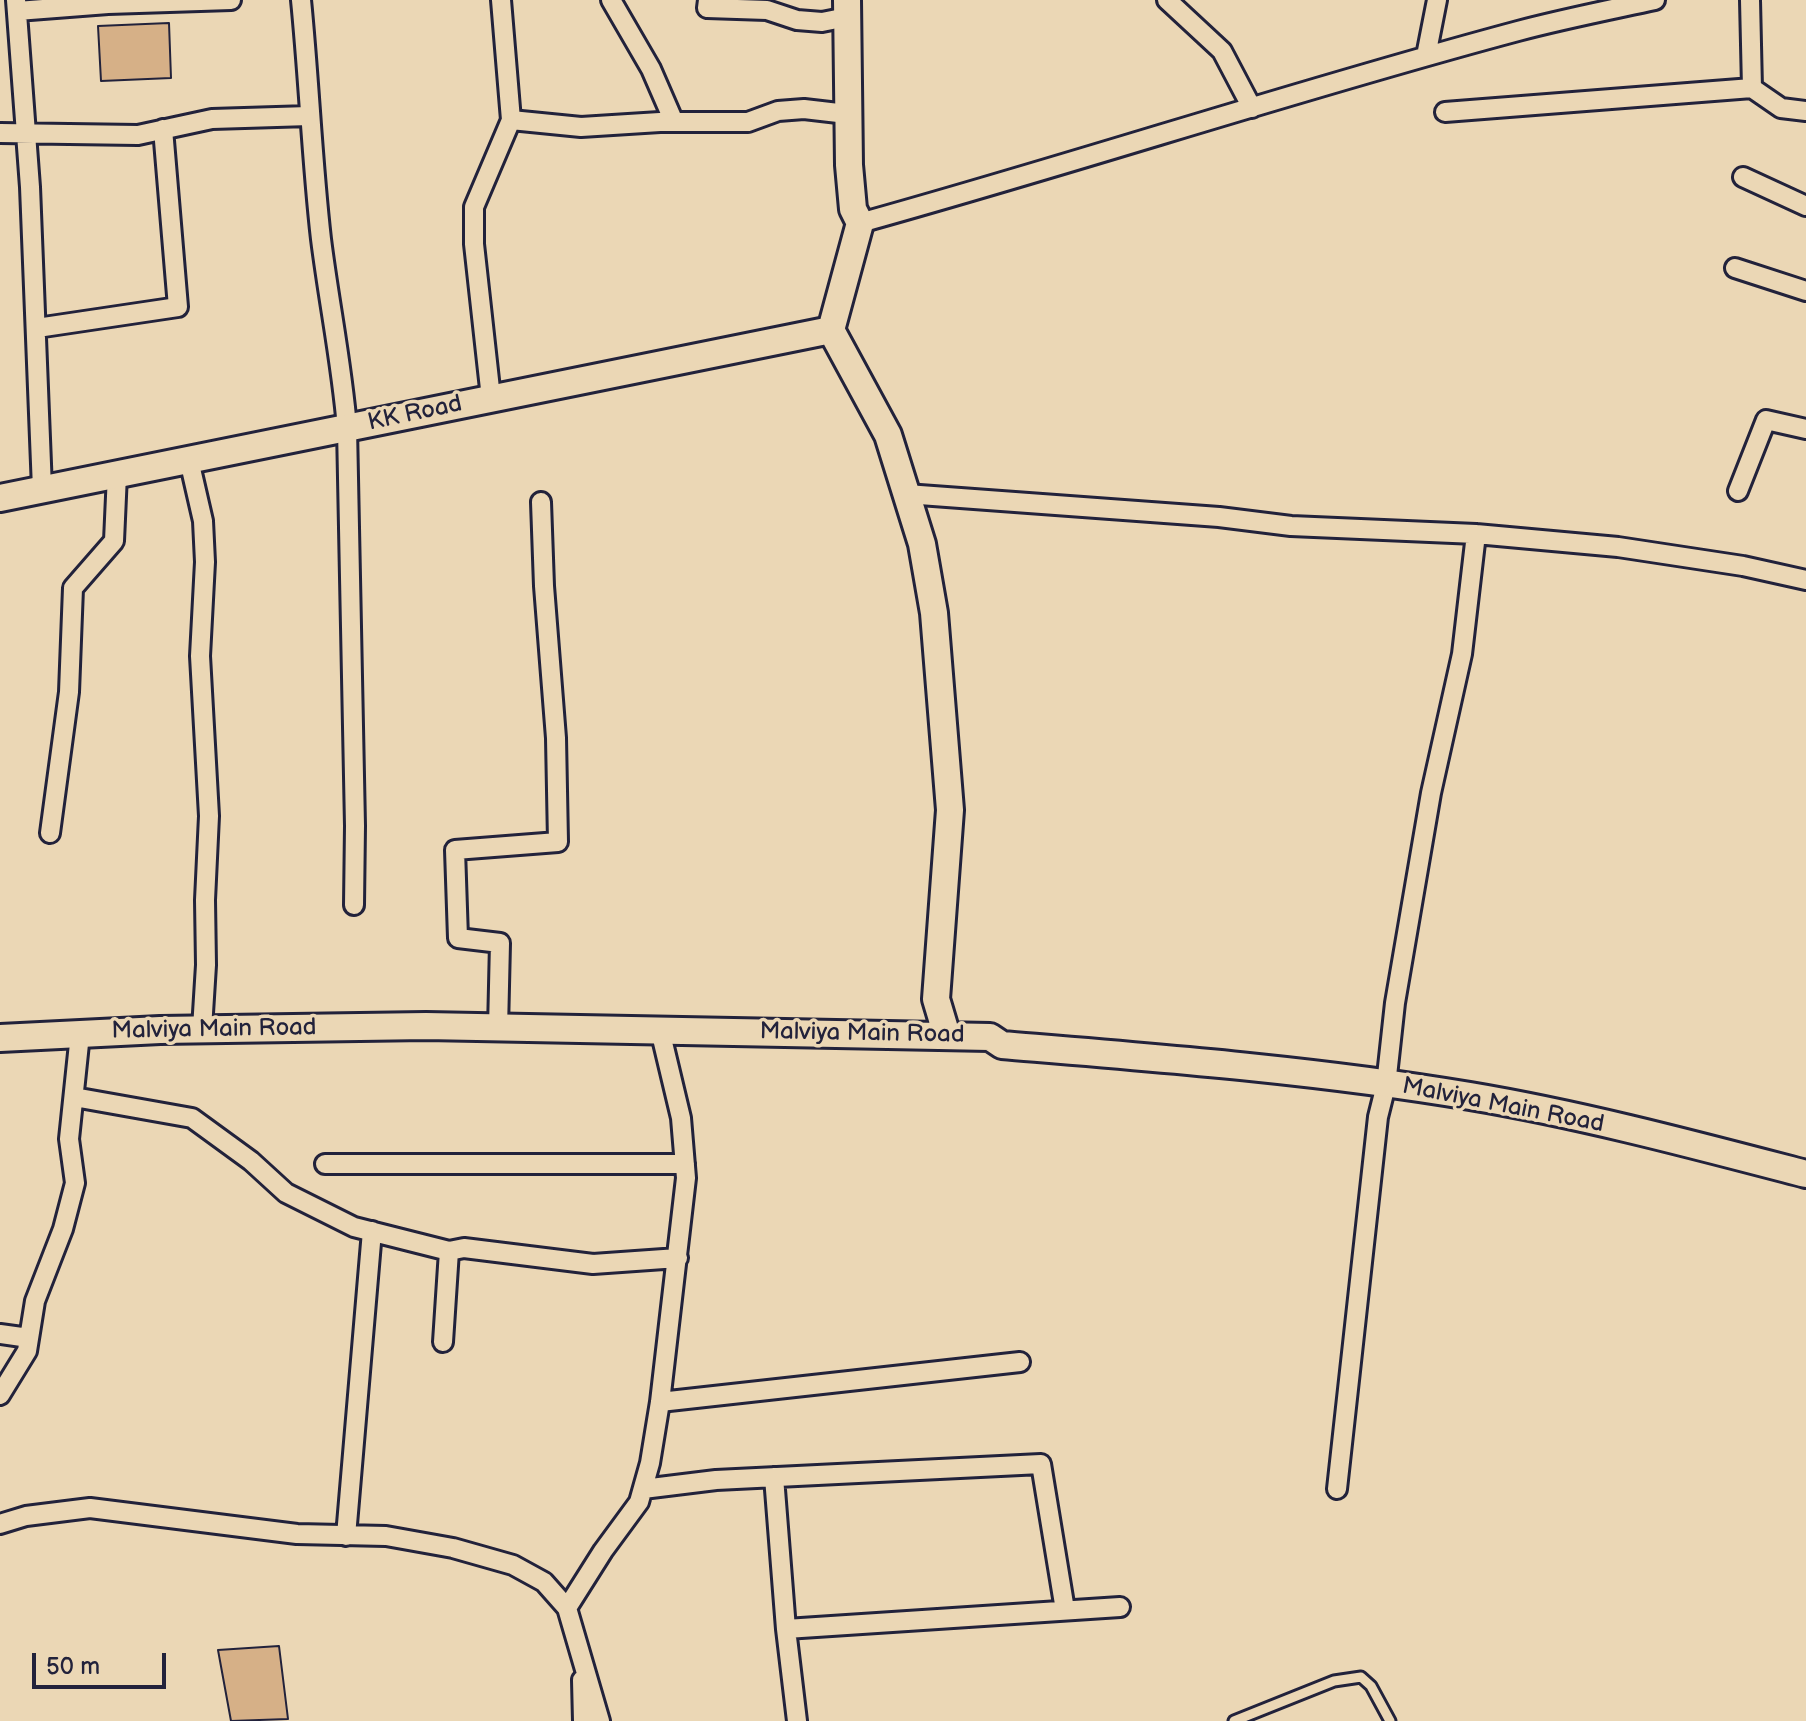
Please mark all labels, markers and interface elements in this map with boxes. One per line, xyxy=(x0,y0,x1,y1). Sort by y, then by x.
street label: KK Road xyxy=(365,390,465,438)
street label: Malviya Main Road xyxy=(111,1014,317,1046)
street label: Malviya Main Road xyxy=(759,1018,965,1050)
street label: Malviya Main Road xyxy=(1400,1072,1606,1140)
scale bar xyxy=(36,1637,170,1687)
text: 50 m xyxy=(46,1652,100,1681)

